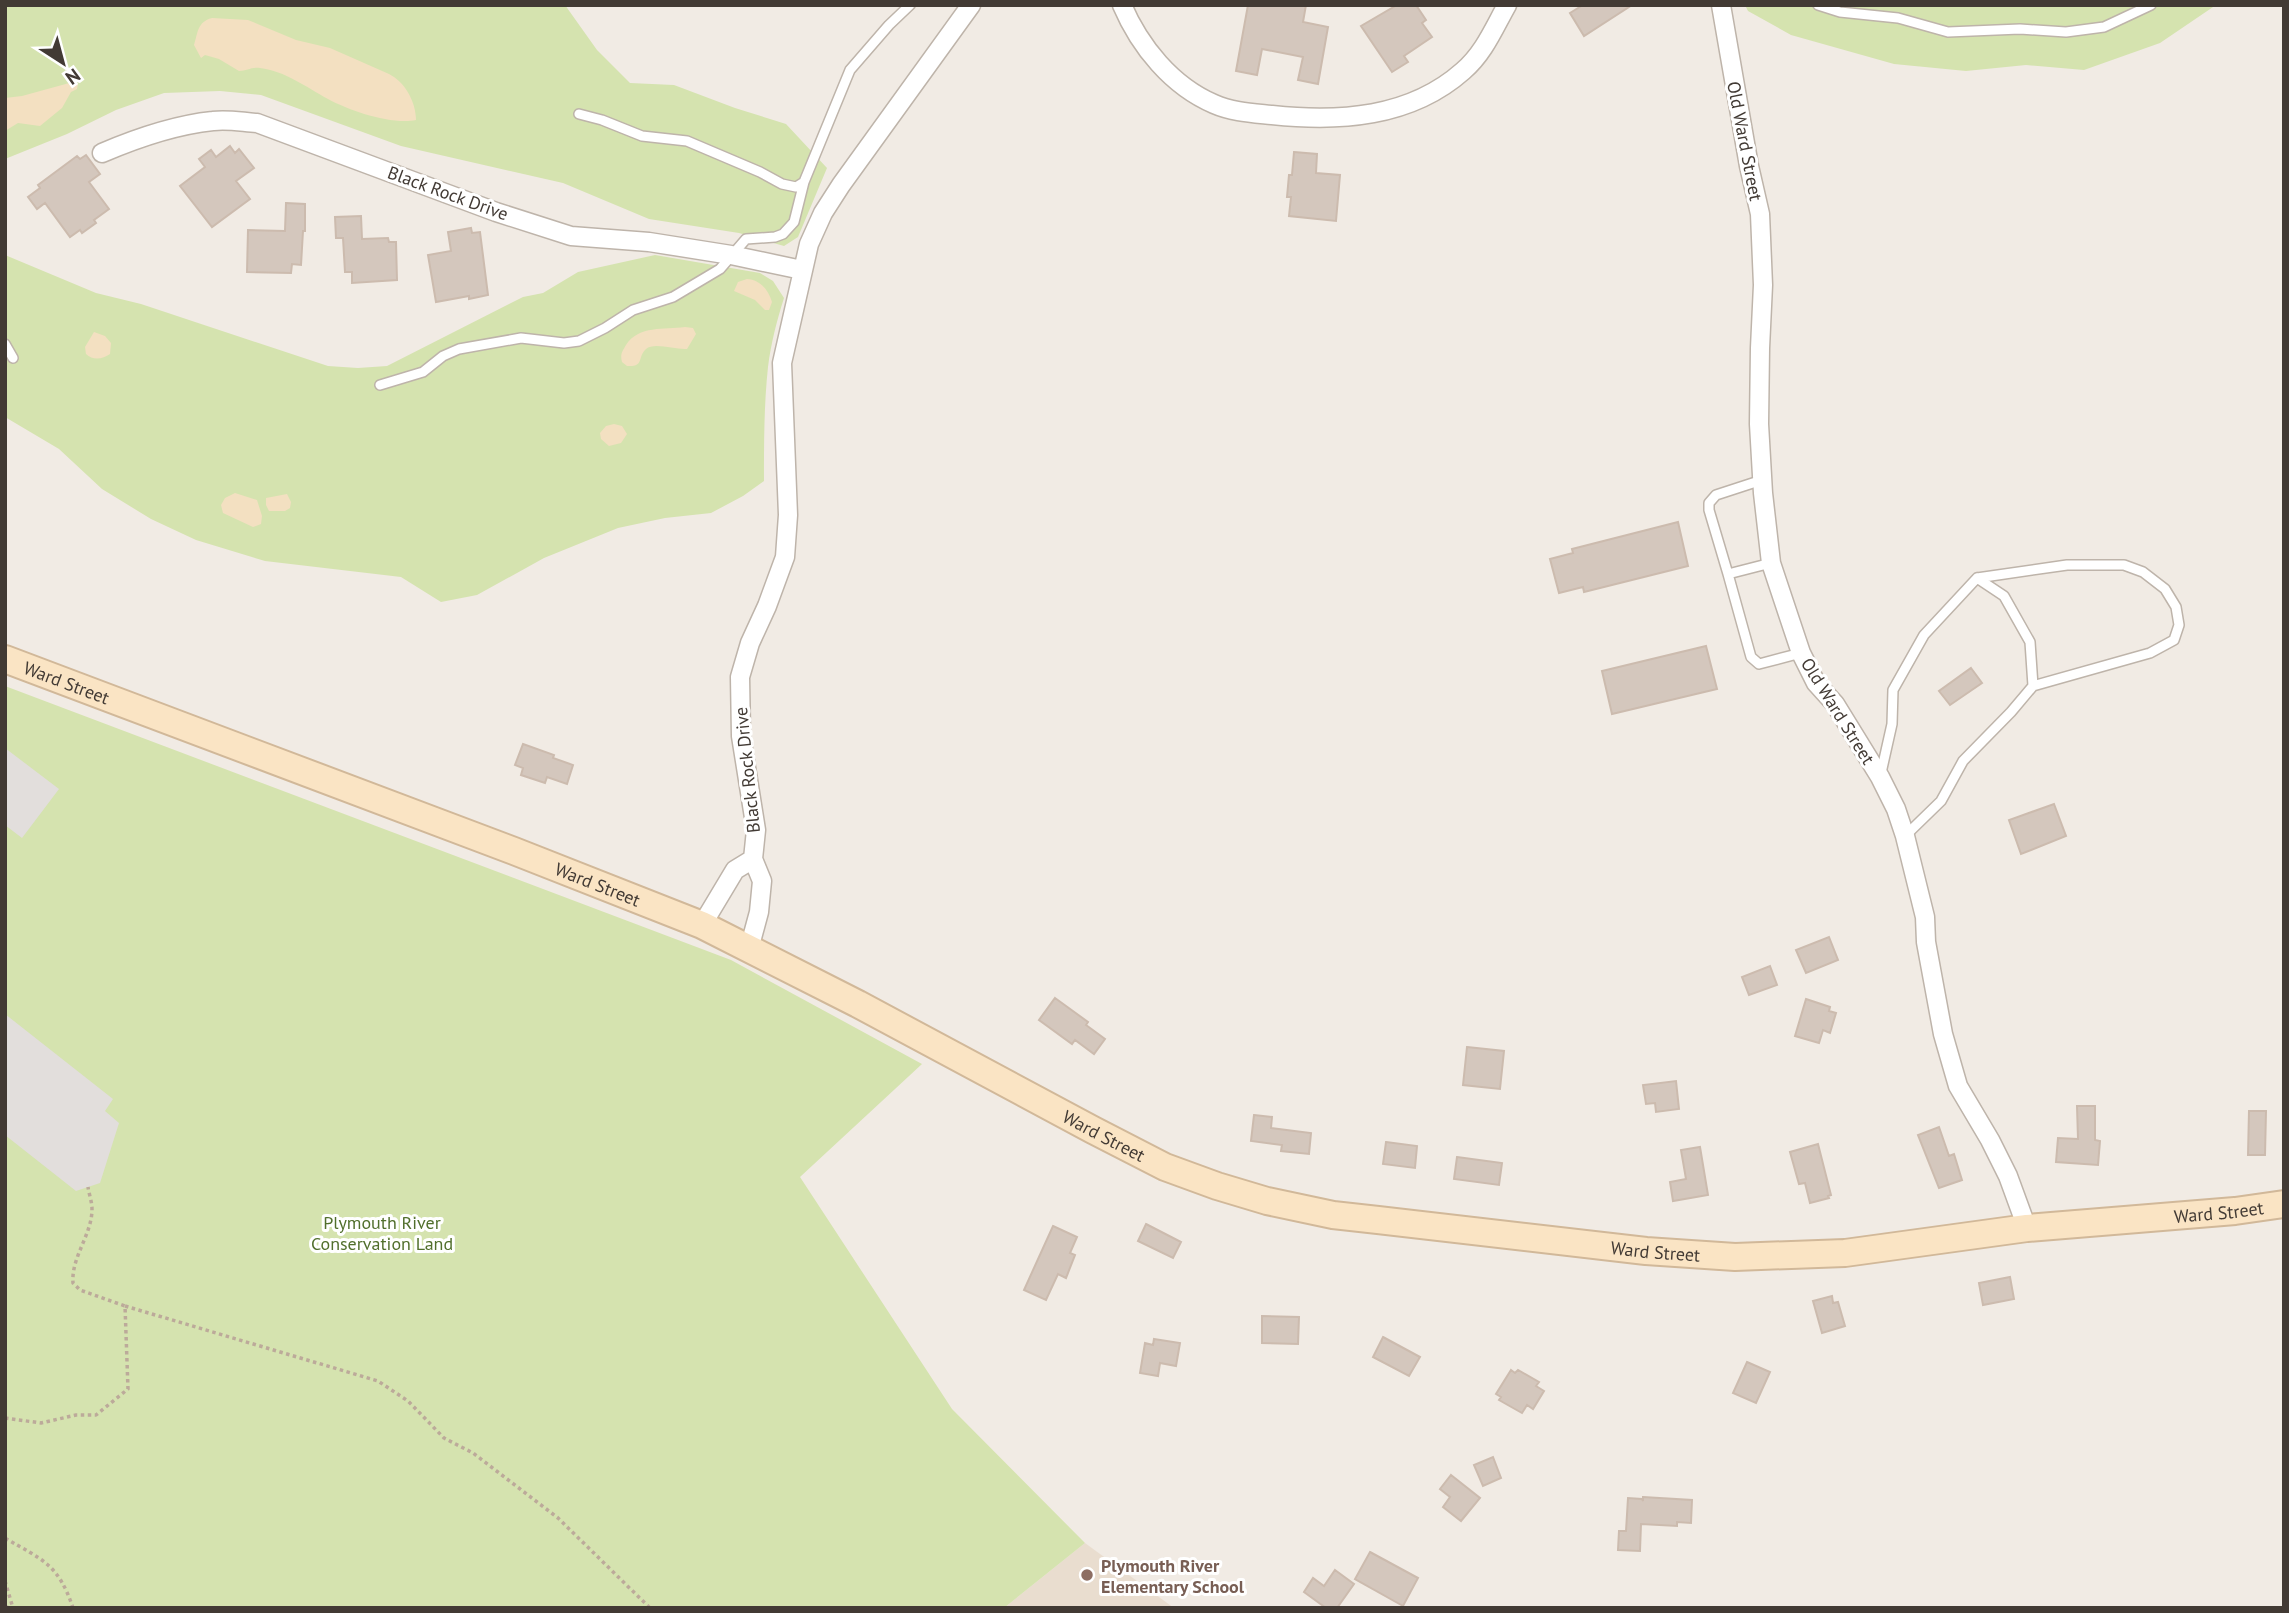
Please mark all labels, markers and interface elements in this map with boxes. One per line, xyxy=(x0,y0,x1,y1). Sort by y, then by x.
north arrow xyxy=(28,28,98,98)
text: N xyxy=(61,63,85,90)
street label: Old Ward Street xyxy=(1722,79,1768,203)
street label: Black Rock Drive xyxy=(385,161,511,225)
street label: Old Ward Street xyxy=(1796,653,1880,769)
street label: Ward Street xyxy=(21,656,113,709)
street label: Black Rock Drive xyxy=(729,706,765,834)
street label: Ward Street xyxy=(552,857,644,911)
street label: Ward Street xyxy=(1059,1105,1149,1166)
street label: Ward Street xyxy=(2173,1196,2265,1227)
park label: Plymouth River Conservation Land xyxy=(311,1211,453,1255)
street label: Ward Street xyxy=(1609,1235,1701,1266)
place label: Plymouth River Elementary School xyxy=(1101,1554,1245,1598)
marker: Plymouth River Elementary School xyxy=(1079,1567,1095,1583)

